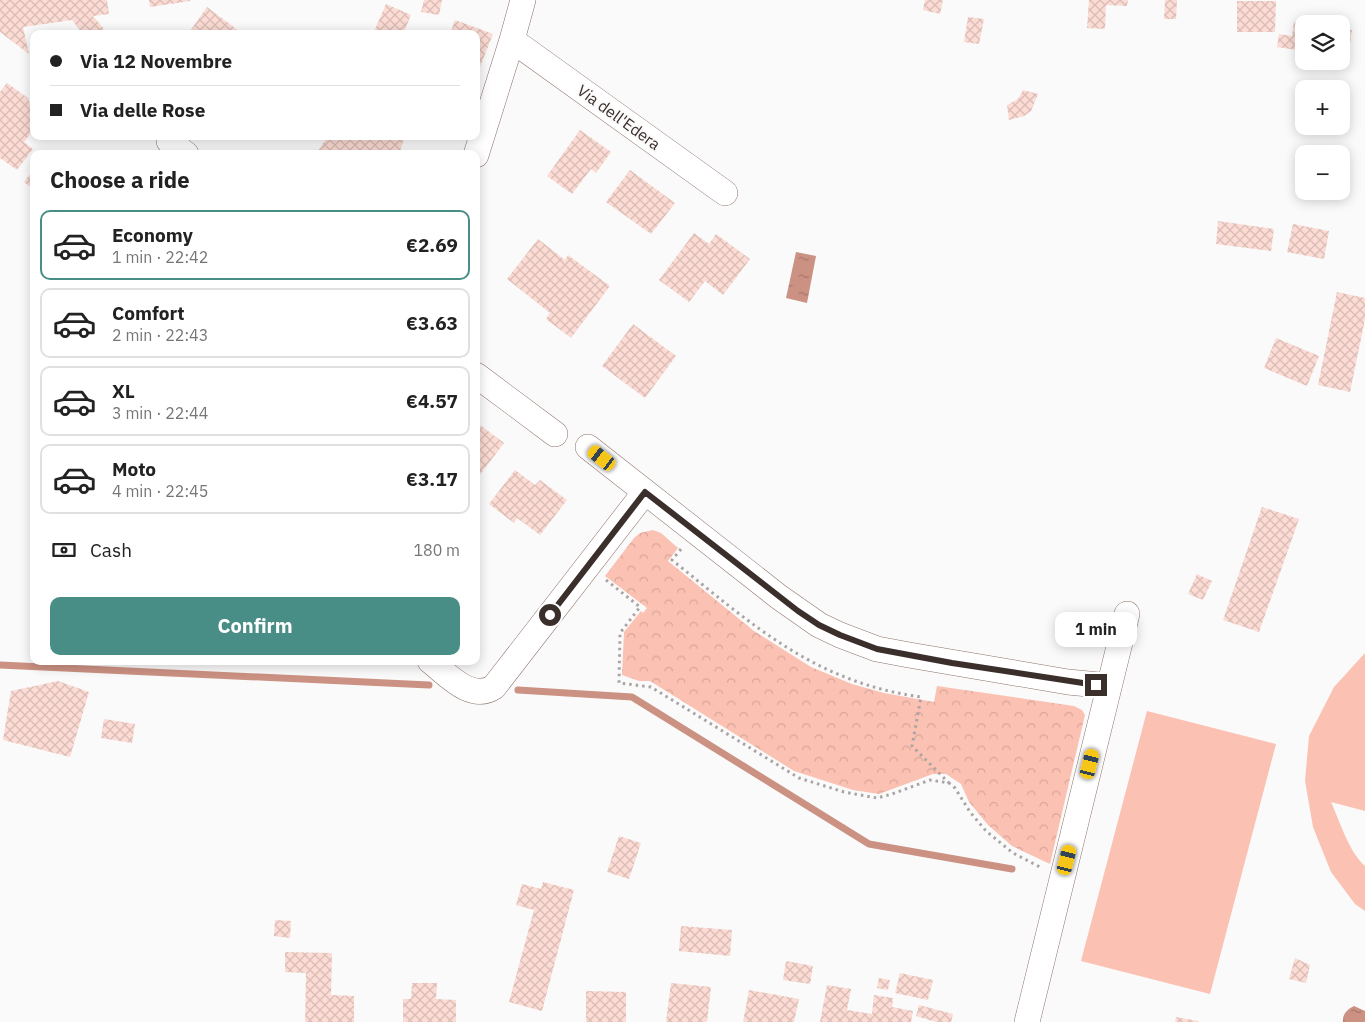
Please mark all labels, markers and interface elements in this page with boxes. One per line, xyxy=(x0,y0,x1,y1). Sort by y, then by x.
map controls xyxy=(1295,15,1350,200)
button: layers xyxy=(1295,15,1350,70)
text: Via 12 Novembre xyxy=(80,49,232,73)
street label: Via dell'Edera xyxy=(573,80,665,154)
button: + xyxy=(1295,80,1350,135)
text: Via delle Rose xyxy=(80,98,205,122)
button: − xyxy=(1295,145,1350,200)
text: Choose a ride xyxy=(50,165,190,194)
icon: car xyxy=(52,223,97,268)
text: Economy xyxy=(112,223,193,247)
text: €2.69 xyxy=(406,233,458,257)
text: 1 min · 22:42 xyxy=(112,247,208,267)
icon: car xyxy=(52,301,97,346)
text: Comfort xyxy=(112,301,185,325)
text: €3.63 xyxy=(406,311,458,335)
text: 2 min · 22:43 xyxy=(112,325,208,345)
icon: car xyxy=(52,379,97,424)
text: XL xyxy=(112,379,135,403)
text: €4.57 xyxy=(406,389,458,413)
text: 3 min · 22:44 xyxy=(112,403,208,423)
car xyxy=(585,443,618,473)
icon: car xyxy=(52,457,97,502)
text: Moto xyxy=(112,457,156,481)
text: €3.17 xyxy=(406,467,458,491)
text: 4 min · 22:45 xyxy=(112,481,208,501)
icon: cash xyxy=(50,536,78,564)
text: Cash xyxy=(90,538,132,562)
text: 180 m xyxy=(413,540,460,560)
button: Confirm xyxy=(50,597,460,655)
route start xyxy=(539,604,561,626)
callout: 1 min xyxy=(1055,612,1137,648)
text: 1 min xyxy=(1075,619,1117,639)
route end xyxy=(1085,674,1107,696)
car xyxy=(1079,748,1100,780)
car xyxy=(1056,844,1077,876)

